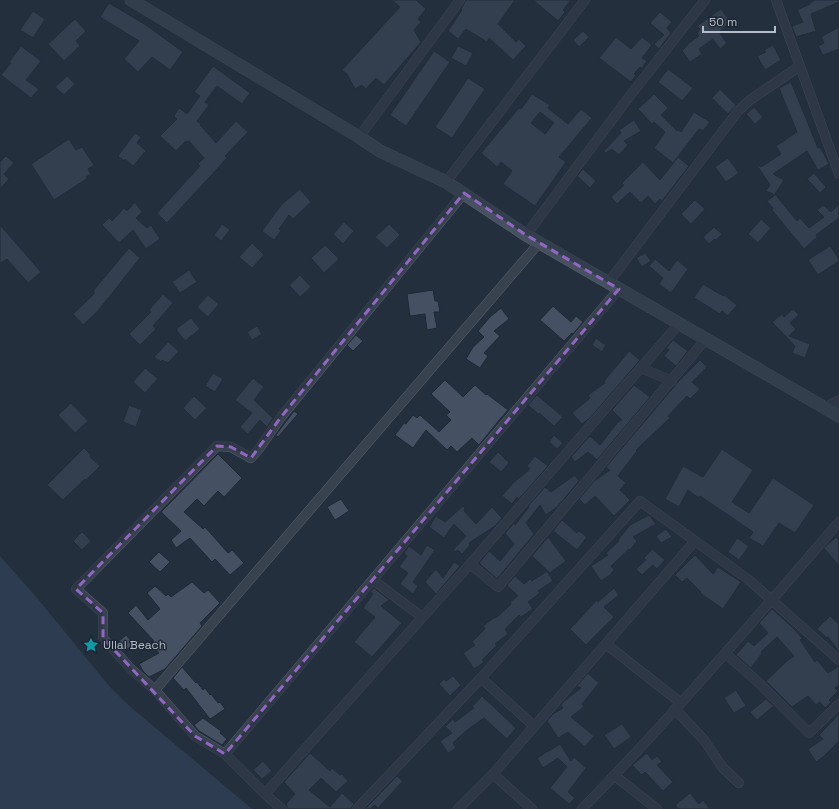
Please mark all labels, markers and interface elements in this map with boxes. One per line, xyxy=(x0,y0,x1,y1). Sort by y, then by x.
scale bar xyxy=(703,8,775,34)
text: 50 m xyxy=(709,14,737,30)
place icon: Ullal Beach xyxy=(82,636,100,654)
place label: Ullal Beach xyxy=(103,637,166,653)

